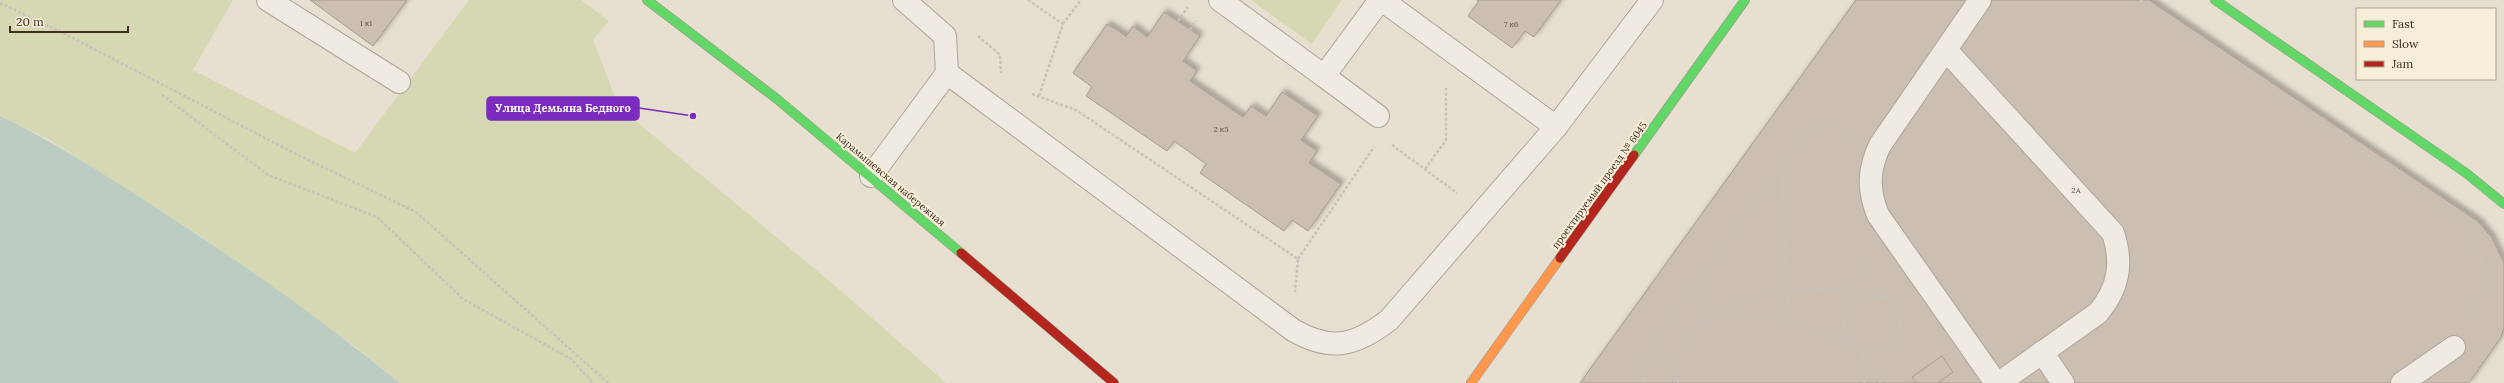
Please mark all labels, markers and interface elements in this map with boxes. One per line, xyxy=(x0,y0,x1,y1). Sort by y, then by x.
scale bar xyxy=(10,8,128,34)
legend xyxy=(2356,8,2496,80)
text: 20 m xyxy=(16,14,44,29)
text: Fast xyxy=(2392,16,2415,31)
house number: 1 к1 xyxy=(360,18,372,28)
house number: 7 к6 xyxy=(1504,19,1519,29)
text: Slow xyxy=(2392,36,2419,51)
text: Jam xyxy=(2391,56,2413,71)
callout: Улица Демьяна Бедного xyxy=(487,97,639,120)
text: Улица Демьяна Бедного xyxy=(495,101,631,115)
street label: проектируемый проезд № 6045 xyxy=(1549,119,1650,251)
house number: 2 к5 xyxy=(1213,124,1229,134)
street label: Карамышевская набережная xyxy=(833,130,948,229)
house number: 2А xyxy=(2071,185,2082,195)

